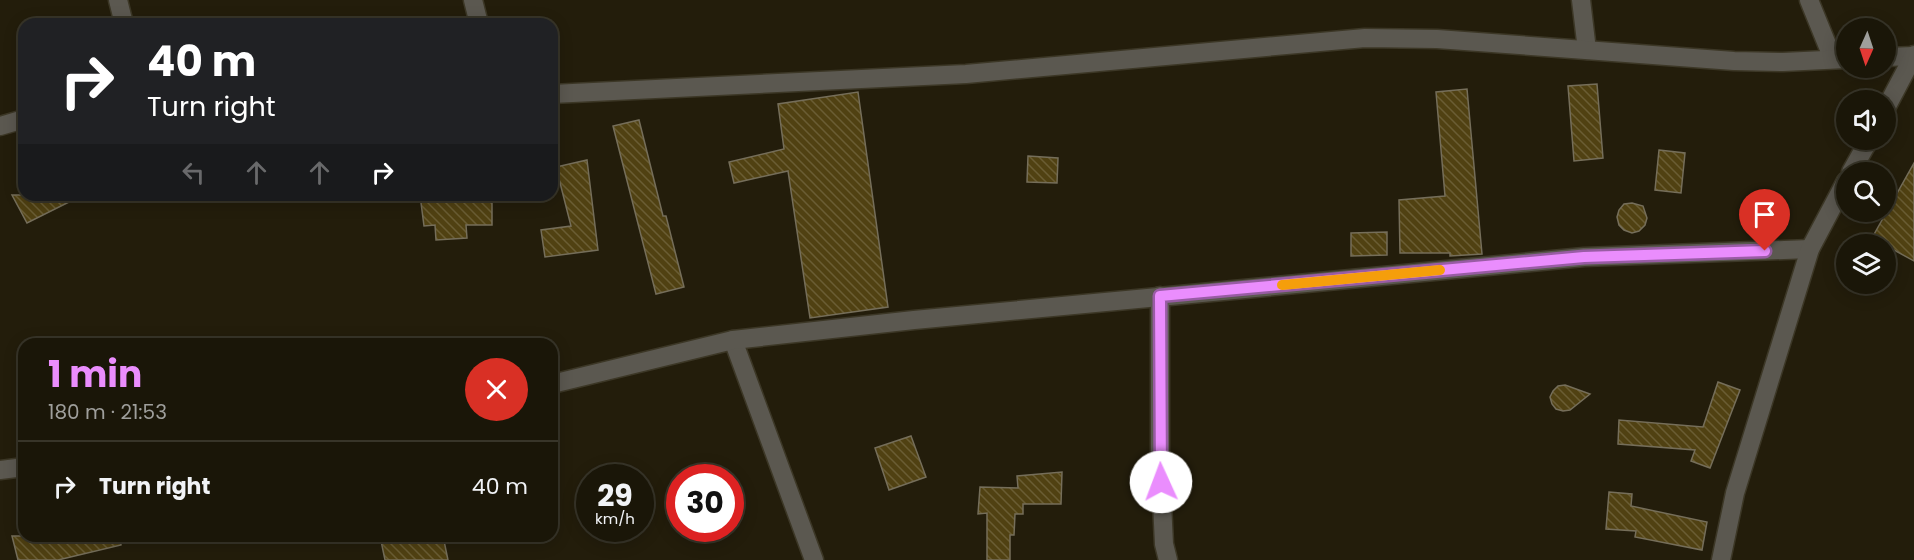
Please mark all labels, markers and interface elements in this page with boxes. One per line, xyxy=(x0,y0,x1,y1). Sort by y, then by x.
north arrow xyxy=(1836,18,1896,78)
map controls xyxy=(1836,18,1896,294)
text: 40 m xyxy=(147,32,256,91)
icon: right xyxy=(48,42,126,120)
text: Turn right xyxy=(147,88,276,125)
button: sound xyxy=(1836,90,1896,150)
icon: left xyxy=(177,156,210,189)
icon: ahead xyxy=(240,156,273,189)
icon: ahead xyxy=(303,156,336,189)
icon: right xyxy=(366,156,399,189)
button: search xyxy=(1836,162,1896,222)
pin xyxy=(1739,189,1790,251)
icon: arrive xyxy=(1748,198,1781,231)
button: layers xyxy=(1836,234,1896,294)
text: 1 min xyxy=(48,349,142,400)
button: close xyxy=(465,358,528,421)
text: 180 m · 21:53 xyxy=(48,398,167,426)
position arrow xyxy=(1129,450,1193,514)
speed limit sign: 30 xyxy=(666,464,744,542)
icon: right xyxy=(48,470,81,503)
text: Turn right xyxy=(99,471,210,502)
text: 40 m xyxy=(472,471,528,502)
text: 29 xyxy=(597,474,633,517)
text: km/h xyxy=(595,508,635,529)

